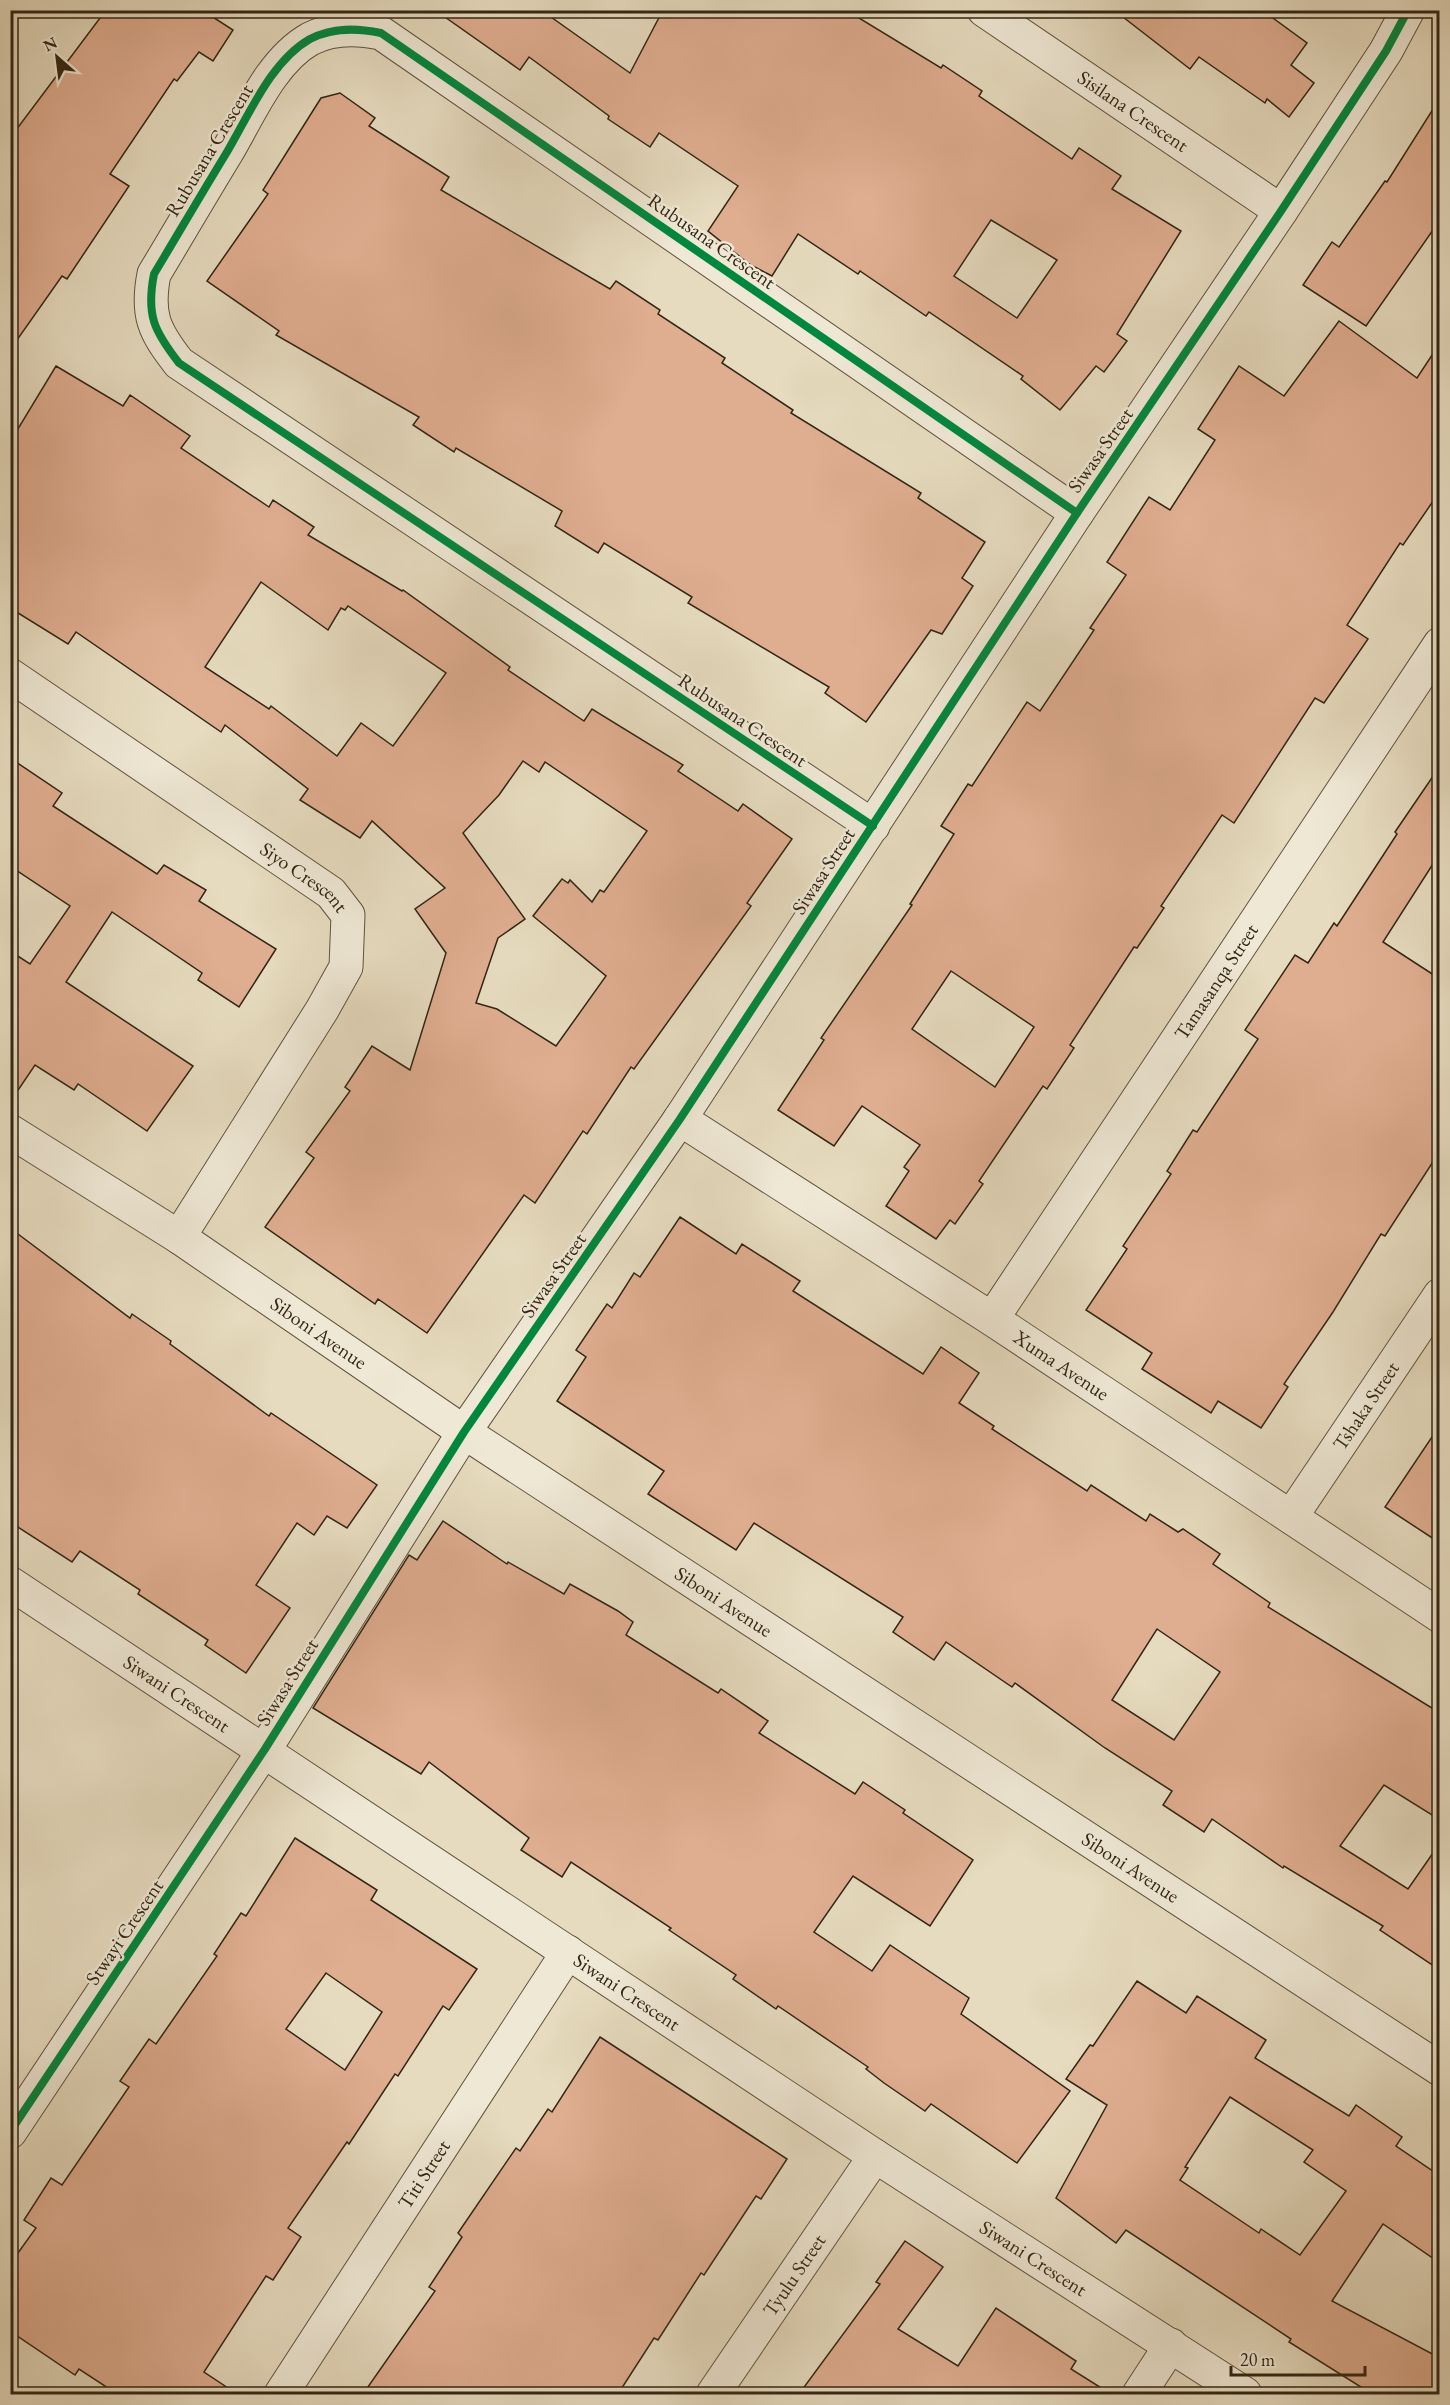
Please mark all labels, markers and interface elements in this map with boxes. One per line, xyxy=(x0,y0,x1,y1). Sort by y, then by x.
north arrow xyxy=(27,27,87,87)
text: N xyxy=(40,32,61,57)
street label: Sisilana Crescent xyxy=(1073,64,1194,158)
street label: Rubusana Crescent xyxy=(159,78,259,221)
street label: Rubusana Crescent xyxy=(643,187,782,295)
street label: Siwasa Street xyxy=(1061,402,1139,498)
street label: Rubusana Crescent xyxy=(673,667,813,773)
street label: Siwasa Street xyxy=(785,822,861,919)
street label: Siyo Crescent xyxy=(255,836,355,918)
street label: Tamasanqa Street xyxy=(1168,918,1264,1045)
street label: Siwasa Street xyxy=(514,1227,592,1323)
street label: Siboni Avenue xyxy=(266,1291,372,1375)
street label: Xuma Avenue xyxy=(1008,1323,1115,1406)
street label: Tshaka Street xyxy=(1327,1356,1405,1455)
street label: Siboni Avenue xyxy=(670,1560,778,1643)
street label: Siwasa Street xyxy=(250,1633,324,1730)
street label: Siwani Crescent xyxy=(118,1649,236,1739)
street label: Siboni Avenue xyxy=(1077,1826,1185,1909)
street label: Stwayi Crescent xyxy=(79,1874,169,1990)
street label: Siwani Crescent xyxy=(569,1947,686,2037)
street label: Titi Street xyxy=(392,2134,456,2214)
street label: Siwani Crescent xyxy=(975,2214,1093,2302)
street label: Tyulu Street xyxy=(757,2228,832,2321)
scale bar xyxy=(1231,2339,1364,2377)
text: 20 m xyxy=(1240,2348,1275,2371)

